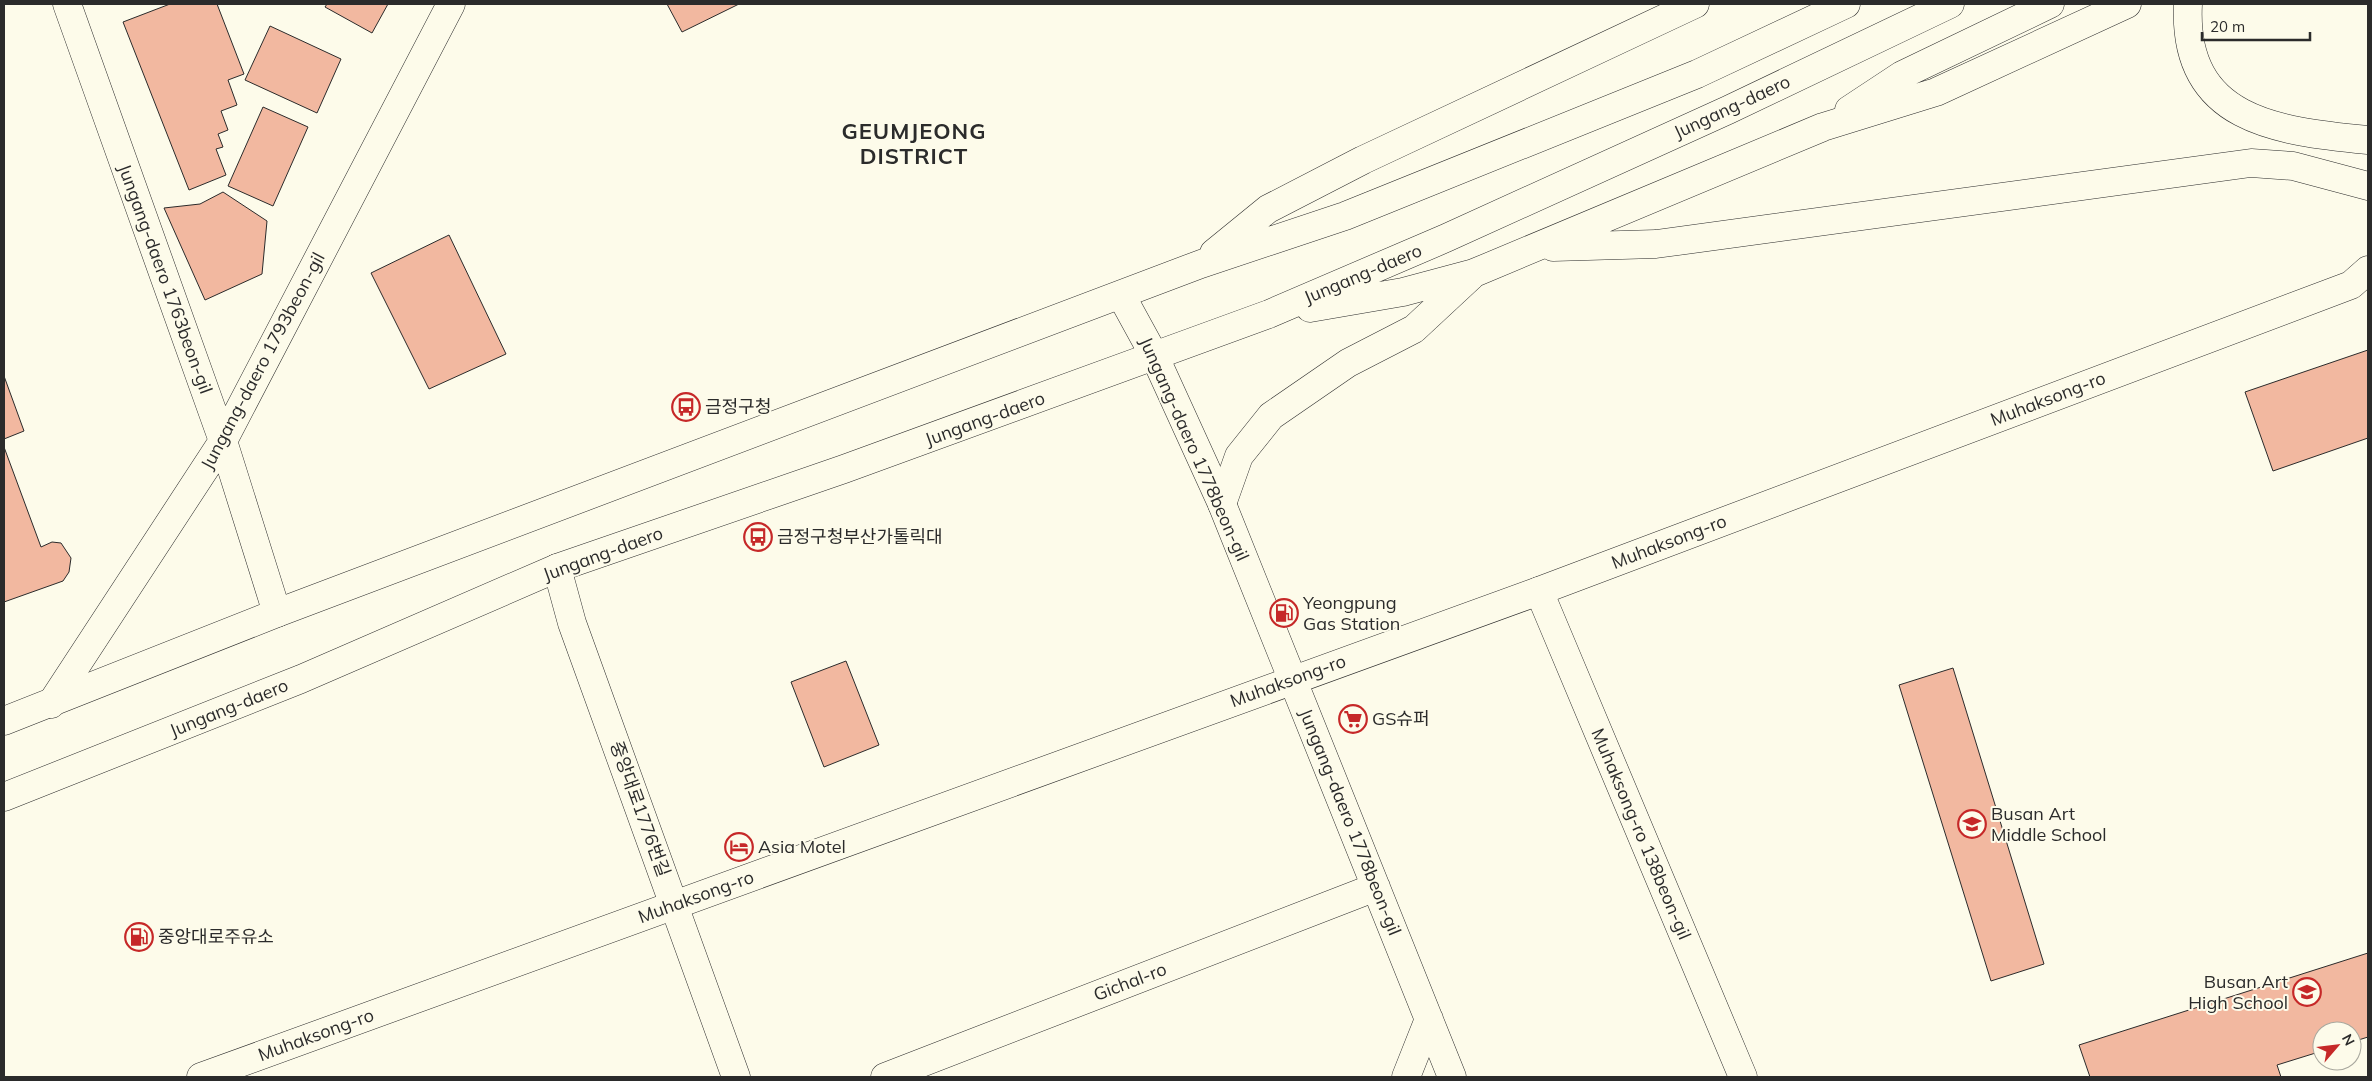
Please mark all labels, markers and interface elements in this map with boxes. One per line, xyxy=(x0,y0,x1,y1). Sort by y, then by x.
scale bar xyxy=(2202,10,2310,42)
text: 20 m xyxy=(2210,17,2245,36)
street label: Jungang-daero xyxy=(1670,70,1794,144)
district label: GEUMJEONG DISTRICT xyxy=(841,117,987,170)
street label: Jungang-daero 1763beon-gil xyxy=(113,161,218,397)
street label: Jungang-daero xyxy=(1300,238,1425,309)
street label: Jungang-daero 1793beon-gil xyxy=(195,248,330,473)
street label: Jungang-daero 1778beon-gil xyxy=(1135,333,1254,564)
street label: Muhaksong-ro xyxy=(1987,366,2109,431)
street label: Jungang-daero xyxy=(922,386,1048,451)
bus stop icon: 금정구청 xyxy=(671,392,701,422)
place label: 금정구청 xyxy=(705,395,771,418)
street label: Muhaksong-ro xyxy=(1608,509,1730,574)
street label: Jungang-daero xyxy=(540,521,666,586)
bus stop icon: 금정구청부산가톨릭대 xyxy=(743,522,773,552)
place label: 금정구청부산가톨릭대 xyxy=(777,525,943,548)
place label: Yeongpung Gas Station xyxy=(1302,591,1400,635)
fuel station icon: Yeongpung Gas Station xyxy=(1269,598,1299,628)
street label: Muhaksong-ro xyxy=(1227,649,1349,712)
street label: Jungang-daero xyxy=(166,673,292,742)
supermarket icon: GS슈퍼 xyxy=(1338,704,1368,734)
street label: Jungang-daero 1778beon-gil xyxy=(1294,705,1407,939)
place label: GS슈퍼 xyxy=(1372,707,1430,730)
street label: Muhaksong-ro 138beon-gil xyxy=(1586,725,1696,943)
street label: 중앙대로1776번길 xyxy=(605,738,676,880)
place label: Busan Art Middle School xyxy=(1991,802,2107,846)
school or university icon: Busan Art Middle School xyxy=(1957,809,1987,839)
hotel icon: Asia Motel xyxy=(724,832,754,862)
place label: Asia Motel xyxy=(758,835,846,858)
street label: Muhaksong-ro xyxy=(635,865,757,928)
fuel station icon: 중앙대로주유소 xyxy=(124,922,154,952)
place label: 중앙대로주유소 xyxy=(158,925,274,948)
street label: Gichal-ro xyxy=(1090,957,1170,1006)
place label: Busan Art High School xyxy=(2188,970,2288,1014)
school or university icon: Busan Art High School xyxy=(2292,977,2322,1007)
street label: Muhaksong-ro xyxy=(255,1003,377,1066)
north arrow xyxy=(2312,1021,2362,1071)
text: N xyxy=(2338,1031,2359,1049)

